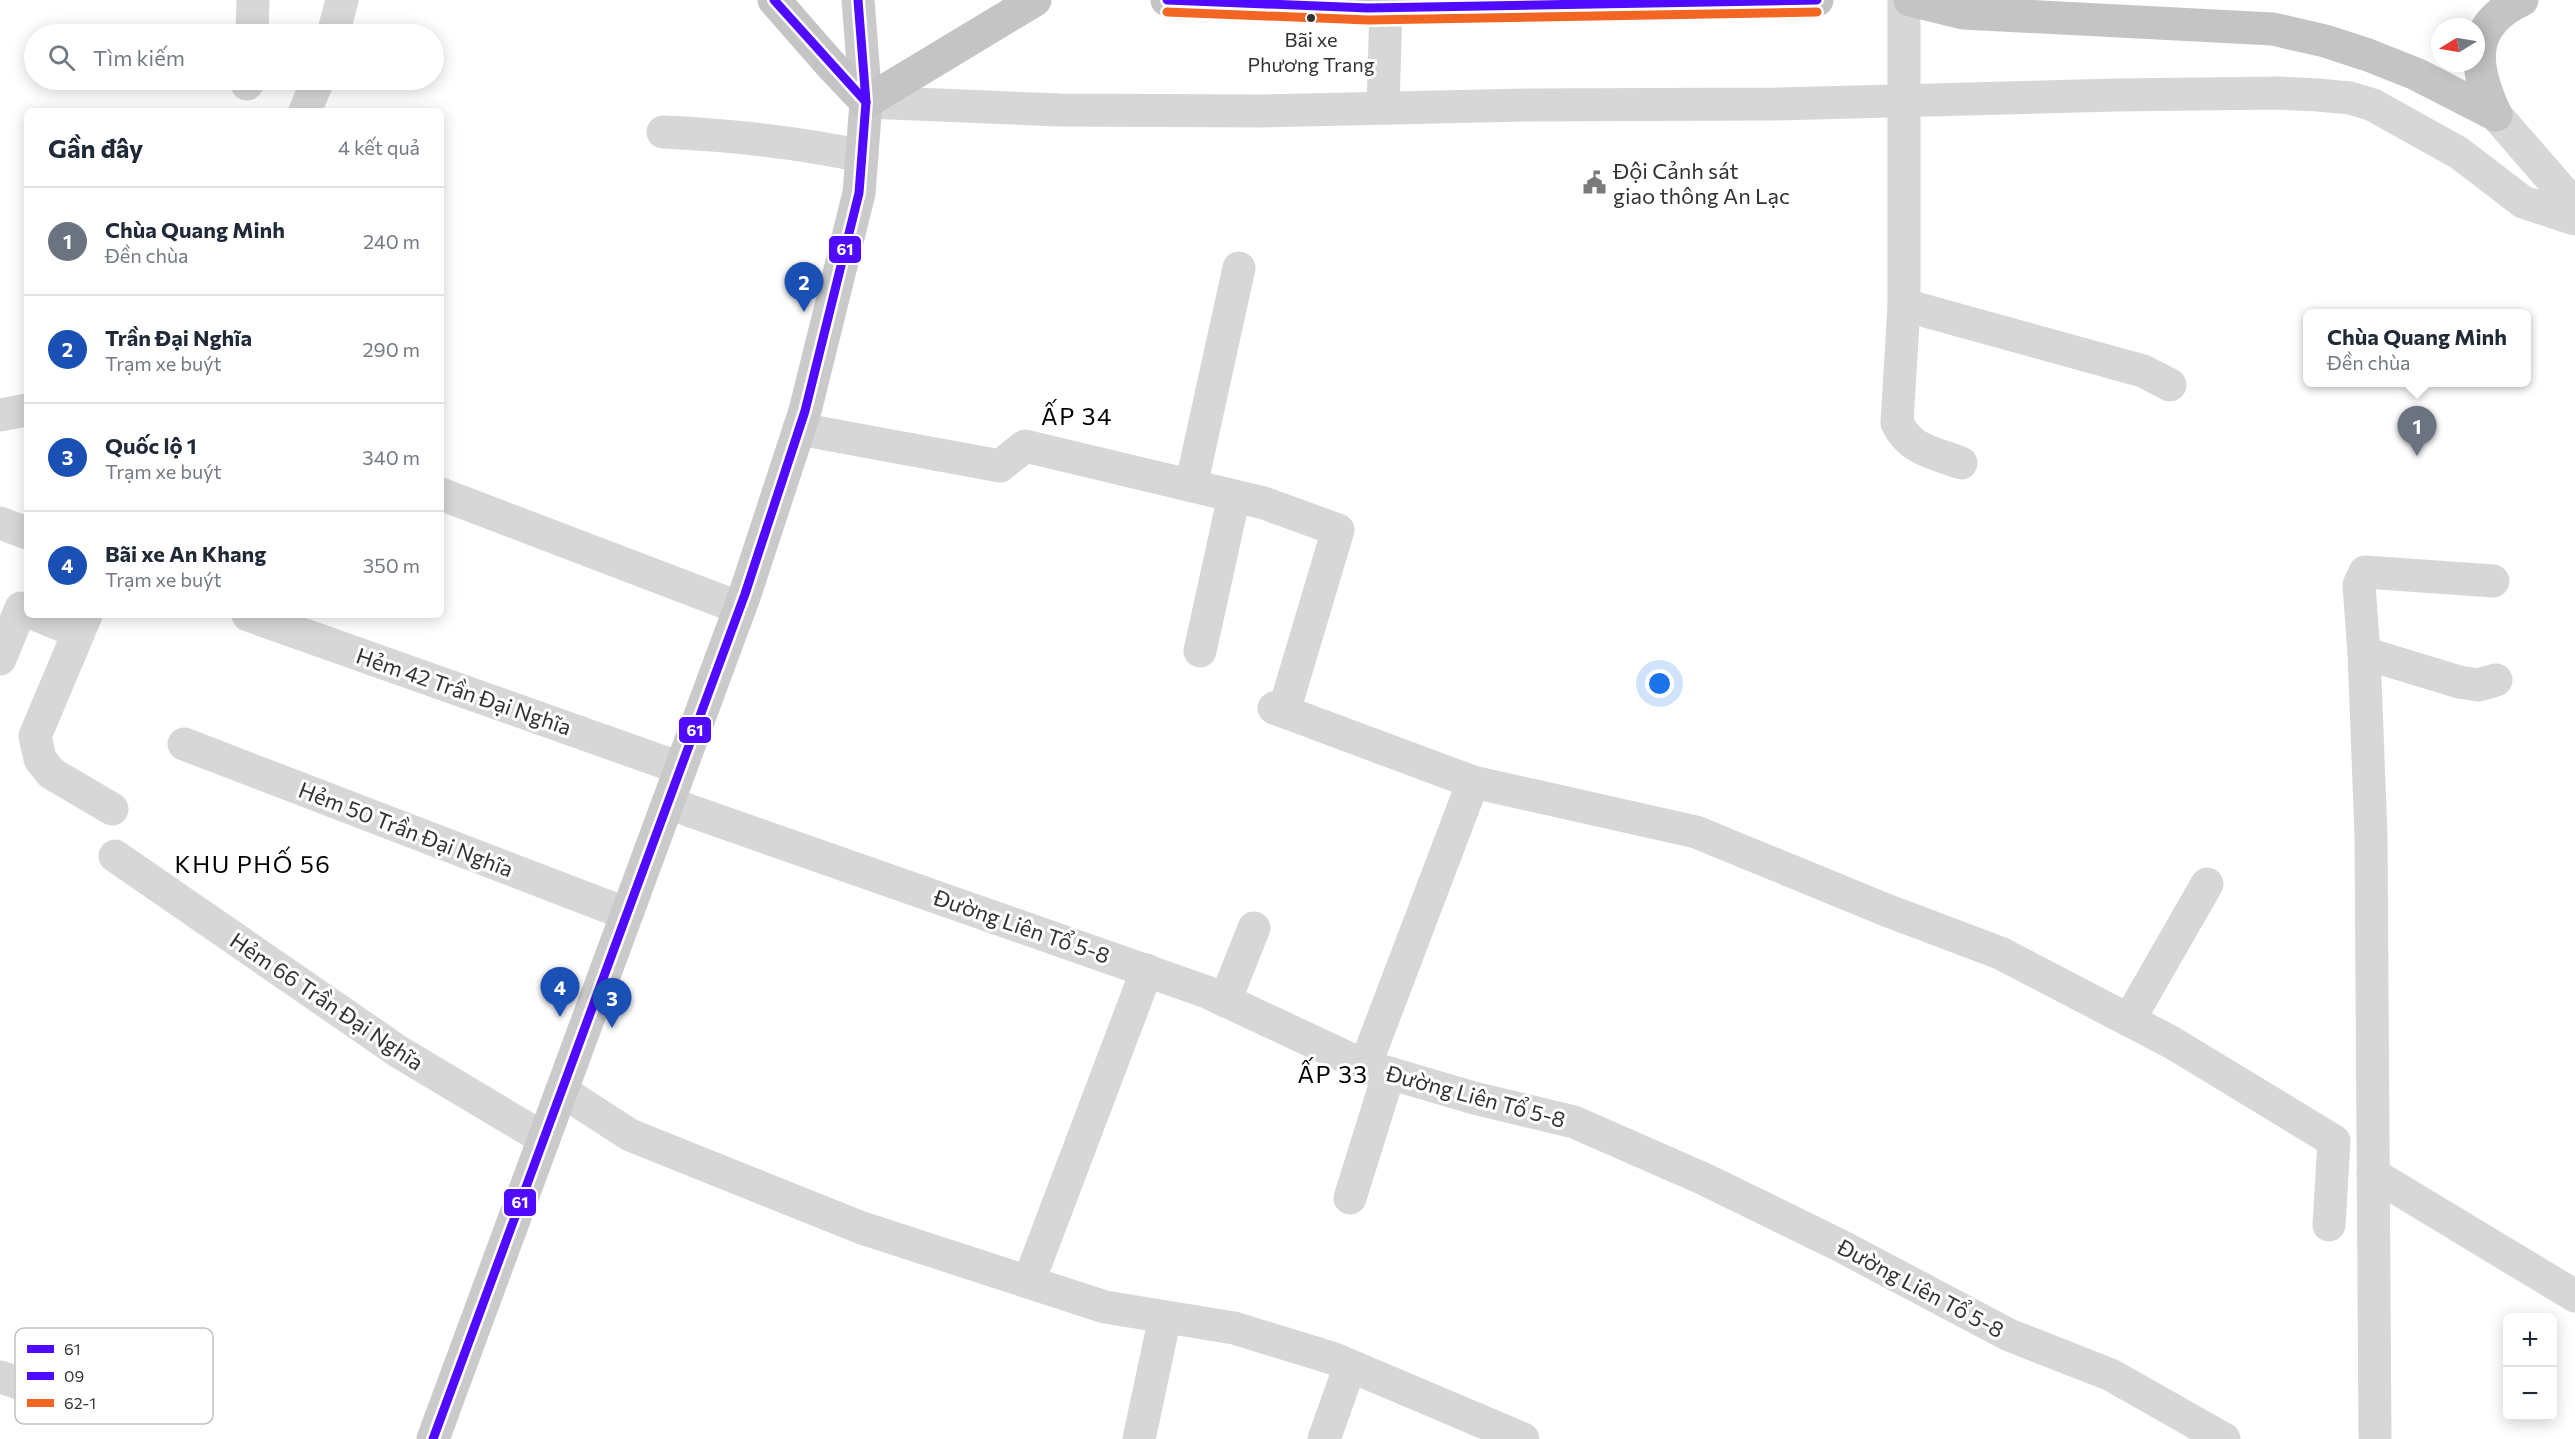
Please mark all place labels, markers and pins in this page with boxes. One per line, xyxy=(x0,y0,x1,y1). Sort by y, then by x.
marker: Bãi xe Phương Trang xyxy=(1305,12,1317,24)
place label: Bãi xe Phương Trang xyxy=(1247,27,1375,76)
place label: Đội Cảnh sát giao thông An Lạc xyxy=(1612,157,1790,209)
public building icon: Đội Cảnh sát giao thông An Lạc xyxy=(1582,170,1608,196)
pin: 2 xyxy=(784,262,824,312)
pin: 1 xyxy=(2398,406,2436,456)
pin: 4 xyxy=(540,968,580,1017)
pin: 3 xyxy=(592,978,632,1028)

